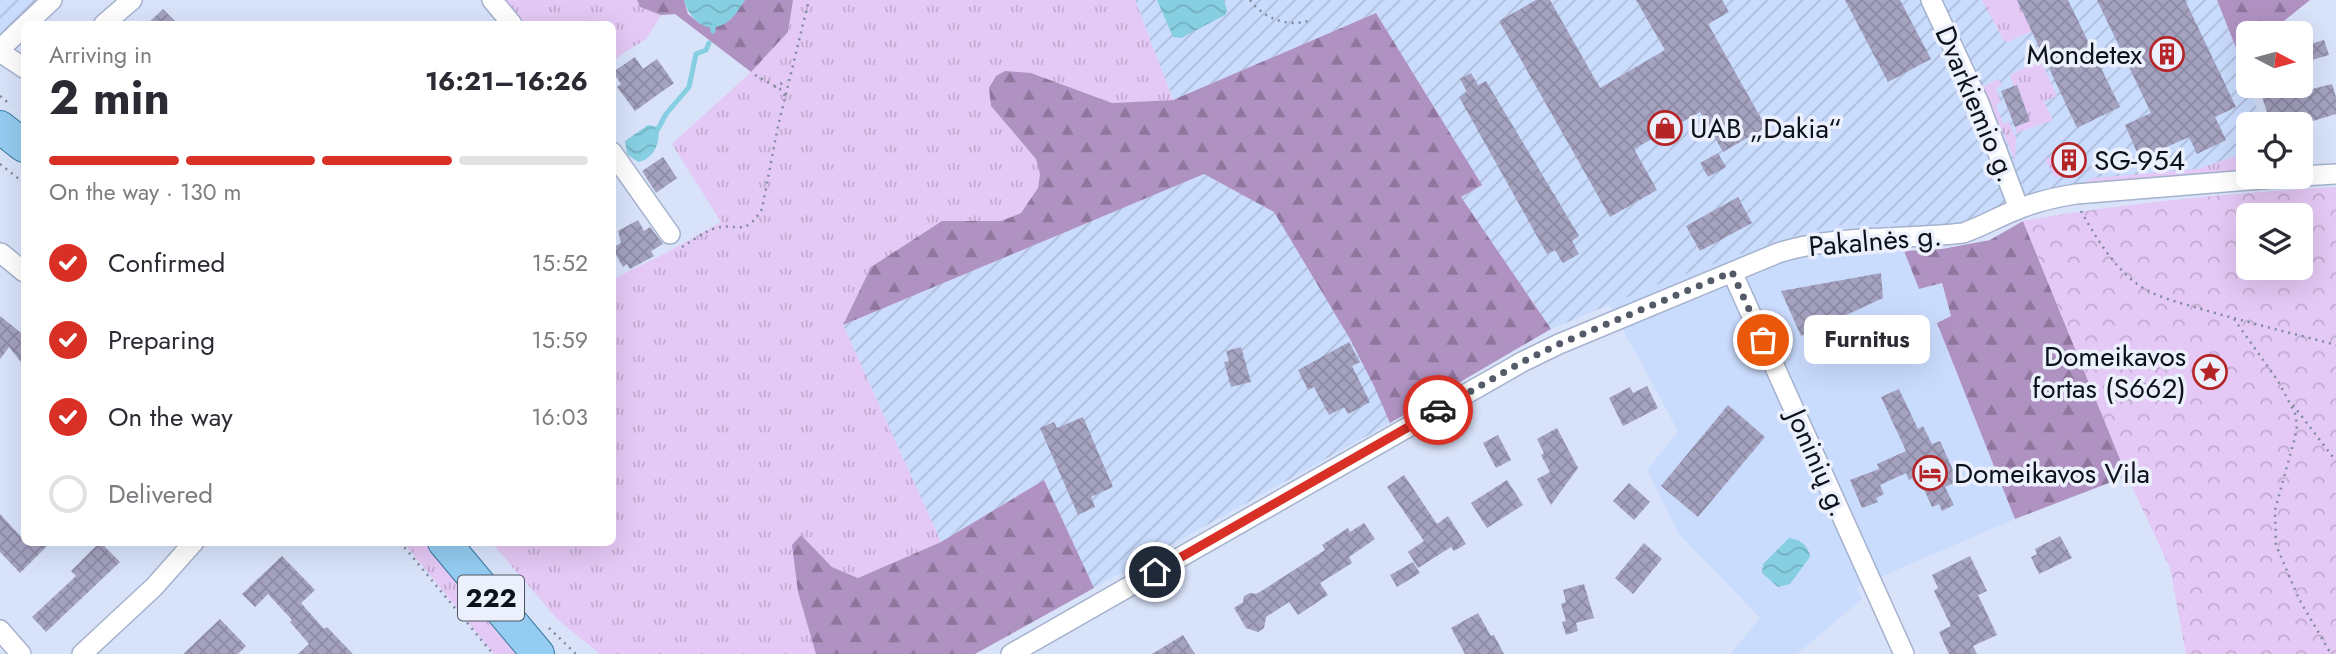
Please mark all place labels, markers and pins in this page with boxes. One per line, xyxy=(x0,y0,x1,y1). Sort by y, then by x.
place label: Mondetex xyxy=(2026,34,2142,75)
building icon: Mondetex xyxy=(2148,35,2186,73)
place label: UAB „Dakia“ xyxy=(1690,108,1841,149)
shop icon: UAB „Dakia“ xyxy=(1646,109,1684,147)
place label: SG-954 xyxy=(2094,140,2185,181)
building icon: SG-954 xyxy=(2050,141,2088,179)
pin xyxy=(1733,310,1793,370)
callout: Furnitus xyxy=(1805,316,1931,364)
place label: Domeikavos fortas (S662) xyxy=(2032,336,2186,409)
place icon: Domeikavos fortas (S662) xyxy=(2191,353,2229,391)
place label: Domeikavos Vila xyxy=(1954,453,2150,494)
hotel icon: Domeikavos Vila xyxy=(1911,454,1949,492)
pin xyxy=(1125,542,1185,602)

